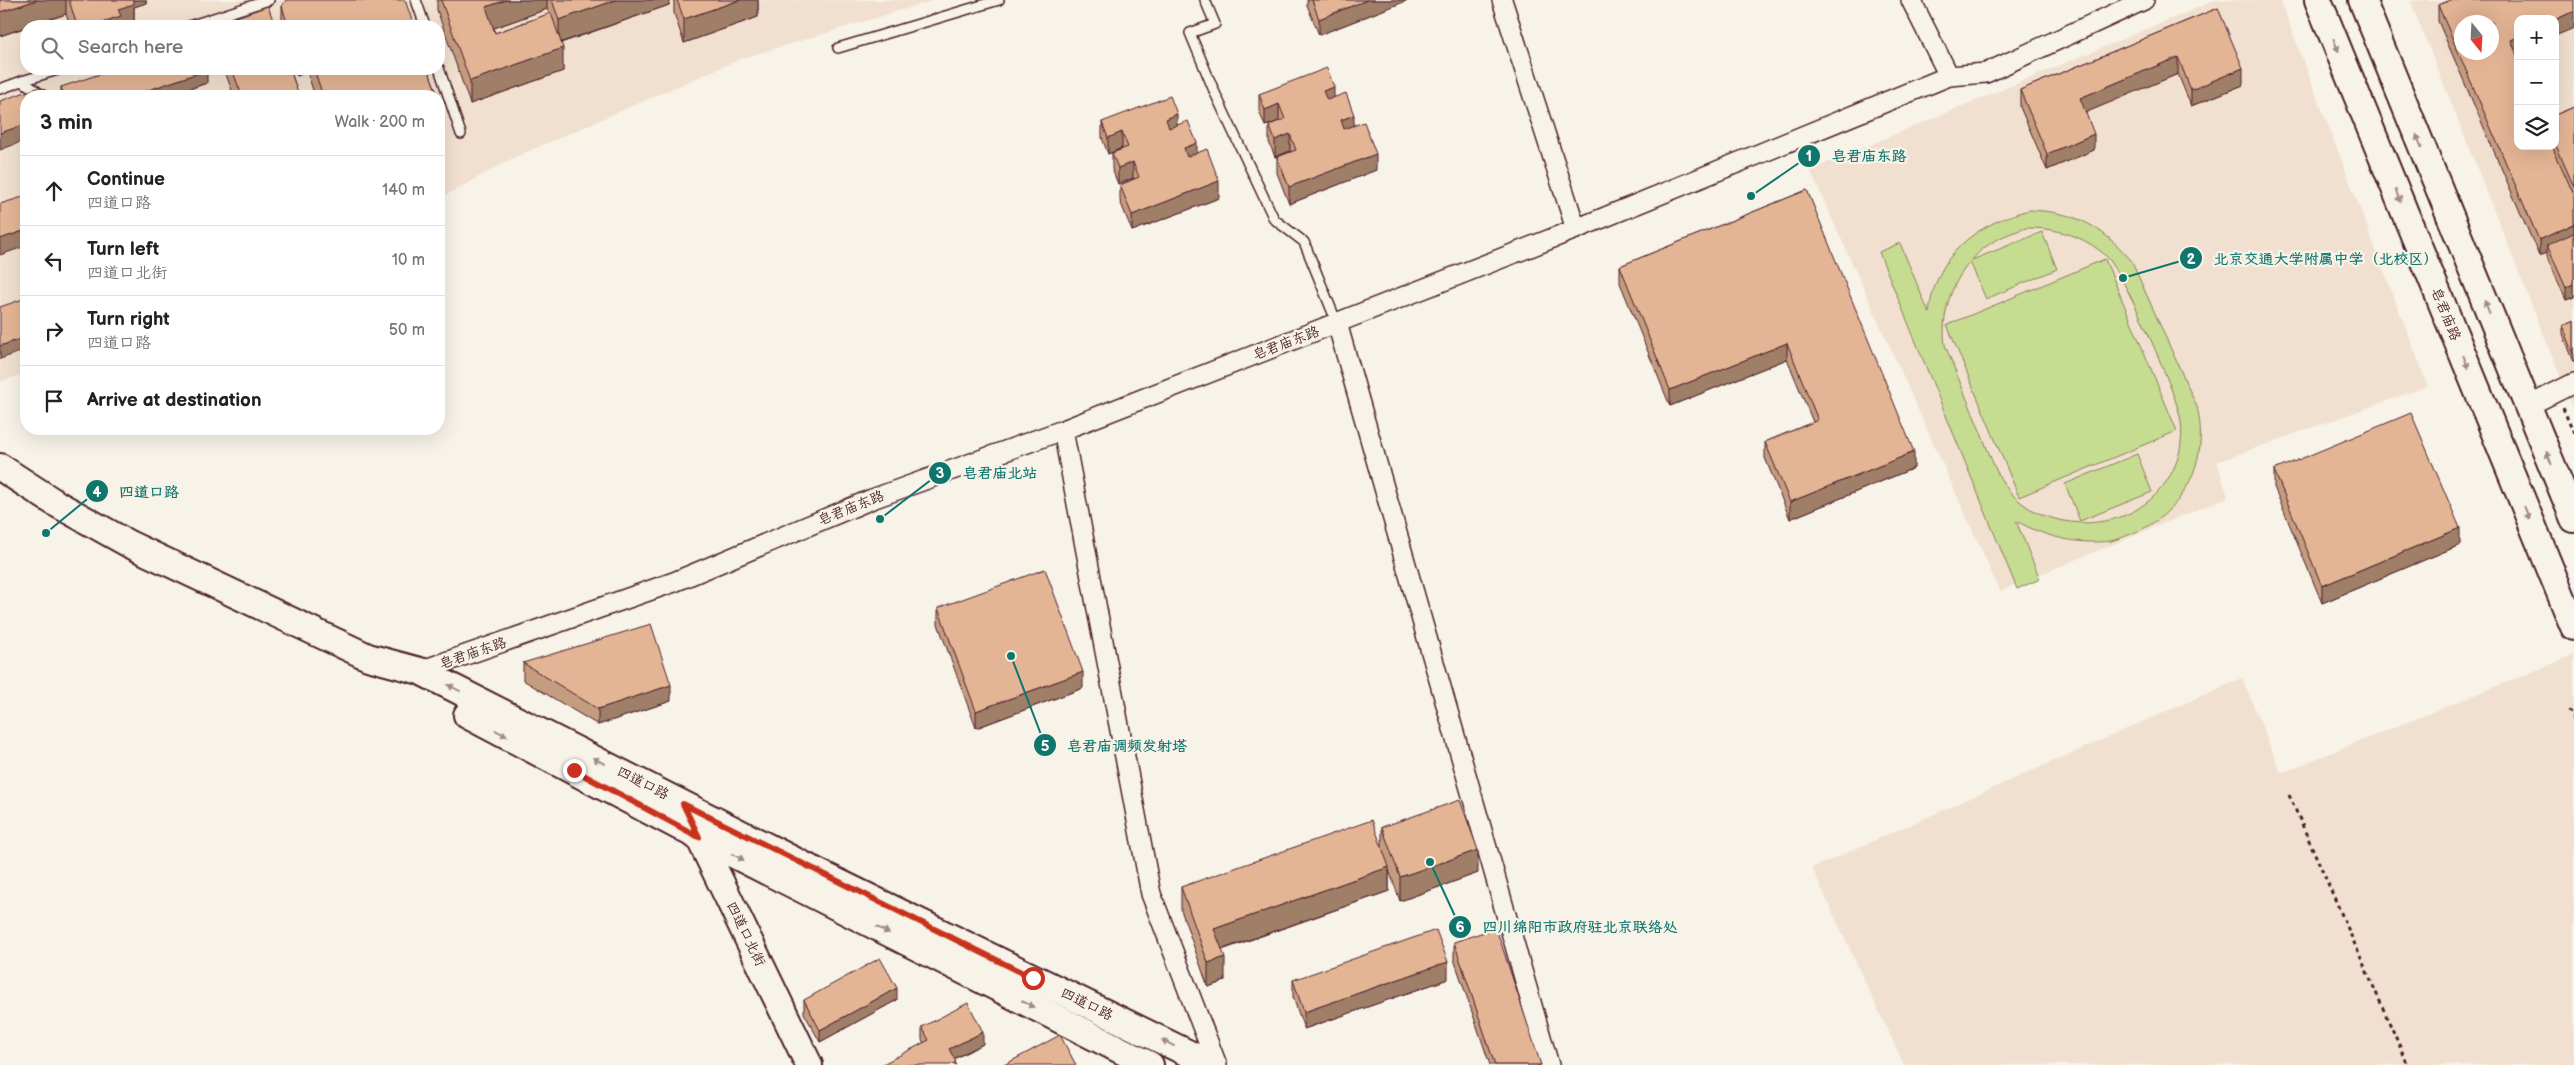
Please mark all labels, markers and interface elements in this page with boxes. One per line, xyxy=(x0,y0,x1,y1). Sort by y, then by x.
north arrow xyxy=(2454,15,2499,60)
map controls xyxy=(2514,15,2559,150)
button: + xyxy=(2514,15,2559,60)
search box xyxy=(20,20,445,75)
icon: search xyxy=(38,34,66,62)
text: Search here xyxy=(78,36,183,59)
one-way arrow xyxy=(2333,38,2341,52)
button: − xyxy=(2514,60,2559,105)
button: layers xyxy=(2514,105,2559,150)
text: 3 min xyxy=(40,110,93,135)
text: Walk · 200 m xyxy=(335,113,425,132)
one-way arrow xyxy=(2415,134,2423,148)
callout: 皂君庙东路 xyxy=(1797,141,1917,171)
text: 1 xyxy=(1806,147,1812,166)
text: 皂君庙东路 xyxy=(1831,147,1907,166)
text: Continue xyxy=(87,168,165,191)
icon: ahead xyxy=(40,177,68,205)
text: 140 m xyxy=(382,181,425,200)
one-way arrow xyxy=(2394,188,2402,203)
text: 四道口路 xyxy=(87,194,151,213)
text: Turn left xyxy=(87,238,159,261)
callout: 北京交通大学附属中学（北校区） xyxy=(2179,243,2449,273)
icon: left xyxy=(40,247,68,275)
text: 2 xyxy=(2187,250,2196,269)
text: 北京交通大学附属中学（北校区） xyxy=(2213,250,2439,269)
text: 10 m xyxy=(392,251,425,270)
text: 四道口北街 xyxy=(87,264,167,283)
street label: 皂君庙路 xyxy=(2428,285,2464,343)
one-way arrow xyxy=(2483,300,2491,314)
text: Turn right xyxy=(87,308,170,331)
icon: right xyxy=(40,317,68,345)
text: 50 m xyxy=(389,321,425,340)
street label: 皂君庙东路 xyxy=(1250,323,1322,363)
text: 四道口路 xyxy=(87,334,151,353)
one-way arrow xyxy=(2462,355,2470,369)
icon: arrive xyxy=(40,387,68,415)
text: Arrive at destination xyxy=(87,389,262,412)
one-way arrow xyxy=(2545,450,2553,465)
callout: 皂君庙北站 xyxy=(927,458,1047,488)
text: 3 xyxy=(936,464,945,483)
text: 皂君庙北站 xyxy=(962,464,1038,483)
callout: 四道口路 xyxy=(84,476,189,506)
text: 4 xyxy=(93,483,102,502)
text: 四道口路 xyxy=(119,483,179,502)
street label: 皂君庙东路 xyxy=(815,487,887,529)
one-way arrow xyxy=(2523,506,2531,521)
street label: 皂君庙东路 xyxy=(437,634,509,672)
one-way arrow xyxy=(447,684,461,692)
one-way arrow xyxy=(494,729,508,737)
callout: 皂君庙调频发射塔 xyxy=(1032,730,1197,760)
text: 5 xyxy=(1041,737,1050,756)
text: 皂君庙调频发射塔 xyxy=(1067,737,1187,756)
one-way arrow xyxy=(592,757,606,765)
route end xyxy=(563,759,586,782)
street label: 四道口路 xyxy=(614,763,672,803)
one-way arrow xyxy=(731,853,745,861)
street label: 四道口北街 xyxy=(723,899,769,969)
callout: 四川绵阳市政府驻北京联络处 xyxy=(1447,912,1687,942)
text: 6 xyxy=(1455,918,1465,937)
text: 四川绵阳市政府驻北京联络处 xyxy=(1482,918,1678,937)
one-way arrow xyxy=(876,926,890,934)
route start xyxy=(1022,967,1045,990)
street label: 四道口路 xyxy=(1058,984,1116,1024)
one-way arrow xyxy=(1021,1000,1035,1008)
one-way arrow xyxy=(1161,1039,1175,1047)

